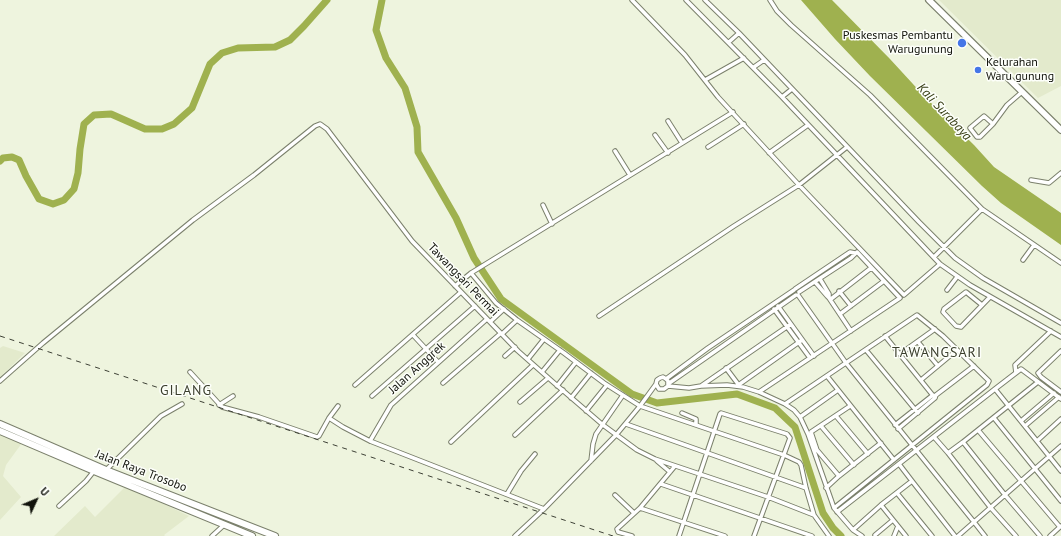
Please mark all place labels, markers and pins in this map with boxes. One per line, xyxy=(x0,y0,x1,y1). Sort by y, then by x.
place label: Puskesmas Pembantu Warugunung xyxy=(843,29,953,57)
marker: Puskesmas Pembantu Warugunung xyxy=(956,37,968,49)
place label: Kelurahan Waru gunung xyxy=(986,56,1054,84)
marker: Kelurahan Waru gunung xyxy=(973,65,983,75)

